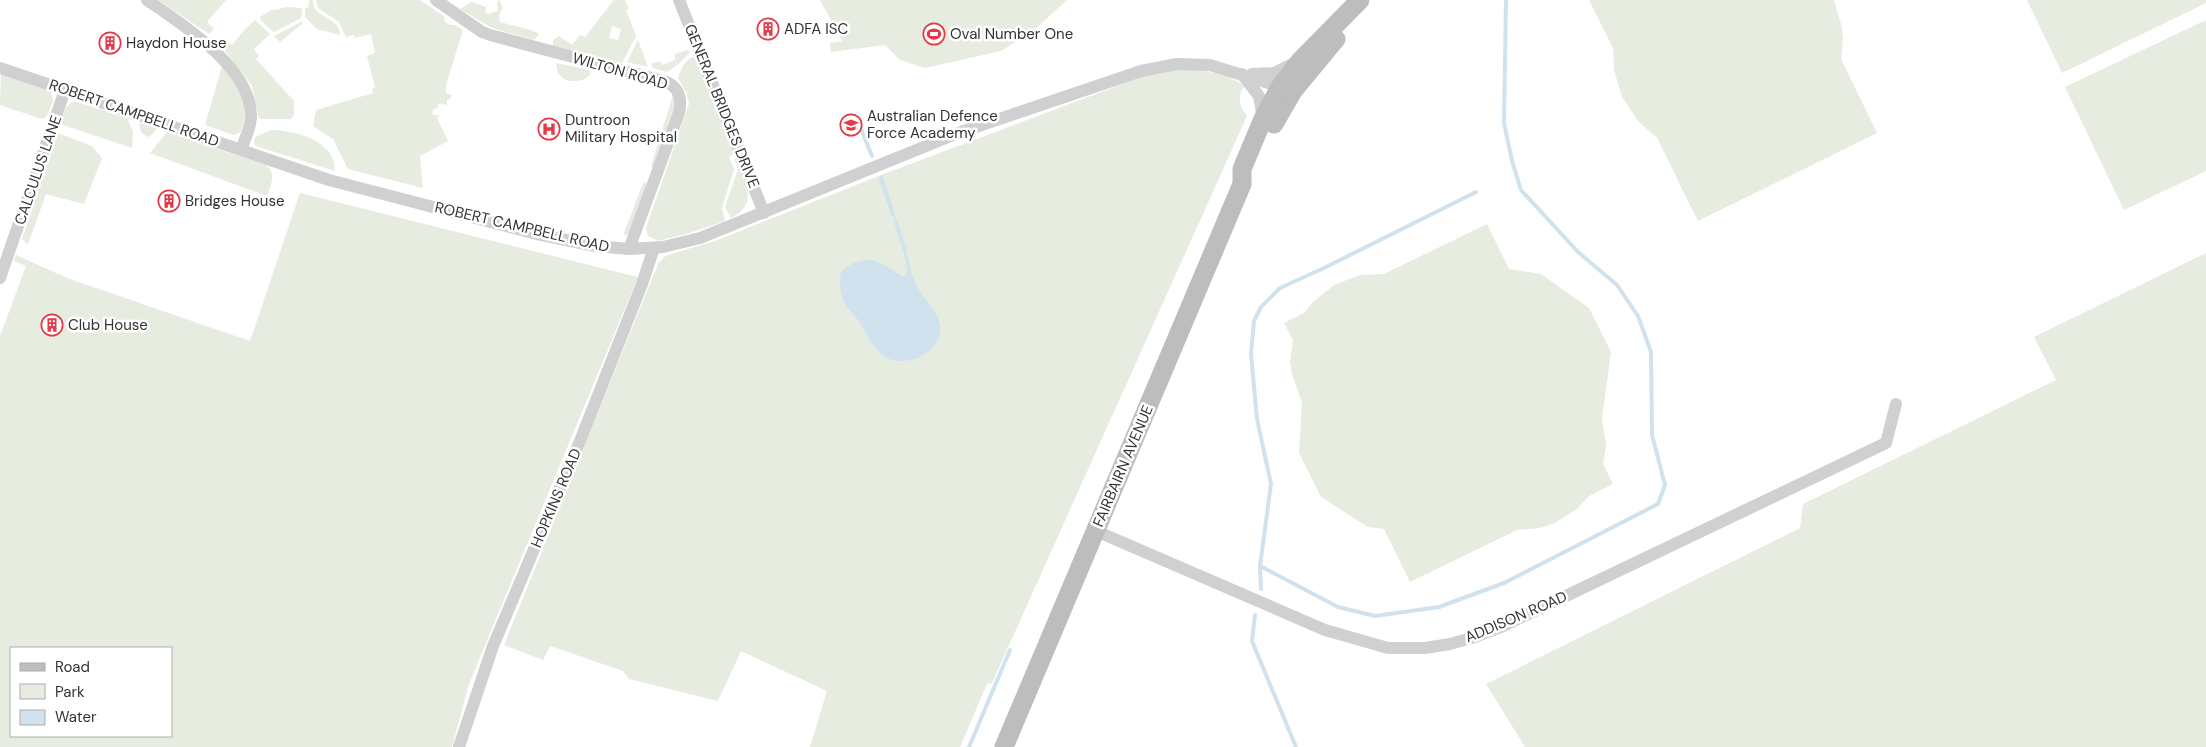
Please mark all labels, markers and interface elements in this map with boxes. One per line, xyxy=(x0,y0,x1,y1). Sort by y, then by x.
building icon: ADFA ISC xyxy=(756,17,780,41)
place label: ADFA ISC xyxy=(784,19,848,39)
street label: GENERAL BRIDGES DRIVE xyxy=(680,21,764,191)
sports icon: Oval Number One xyxy=(922,22,946,46)
place label: Oval Number One xyxy=(950,24,1073,44)
building icon: Haydon House xyxy=(98,31,122,55)
place label: Haydon House xyxy=(126,33,226,53)
street label: WILTON ROAD xyxy=(570,48,670,94)
street label: ROBERT CAMPBELL ROAD xyxy=(46,74,222,152)
place label: Australian Defence Force Academy xyxy=(867,106,998,143)
place label: Duntroon Military Hospital xyxy=(565,110,677,147)
street label: CALCULUS LANE xyxy=(10,113,66,227)
school or university icon: Australian Defence Force Academy xyxy=(839,113,863,137)
hospital icon: Duntroon Military Hospital xyxy=(537,117,561,141)
building icon: Bridges House xyxy=(157,189,181,213)
place label: Bridges House xyxy=(185,191,284,211)
street label: ROBERT CAMPBELL ROAD xyxy=(433,197,611,257)
building icon: Club House xyxy=(40,313,64,337)
place label: Club House xyxy=(68,315,148,335)
street label: FAIRBAIRN AVENUE xyxy=(1088,402,1158,530)
street label: HOPKINS ROAD xyxy=(526,445,586,551)
street label: ADDISON ROAD xyxy=(1462,587,1570,647)
legend xyxy=(10,647,172,737)
text: Road xyxy=(55,657,90,677)
text: Park xyxy=(55,682,85,702)
text: Water xyxy=(55,707,97,727)

